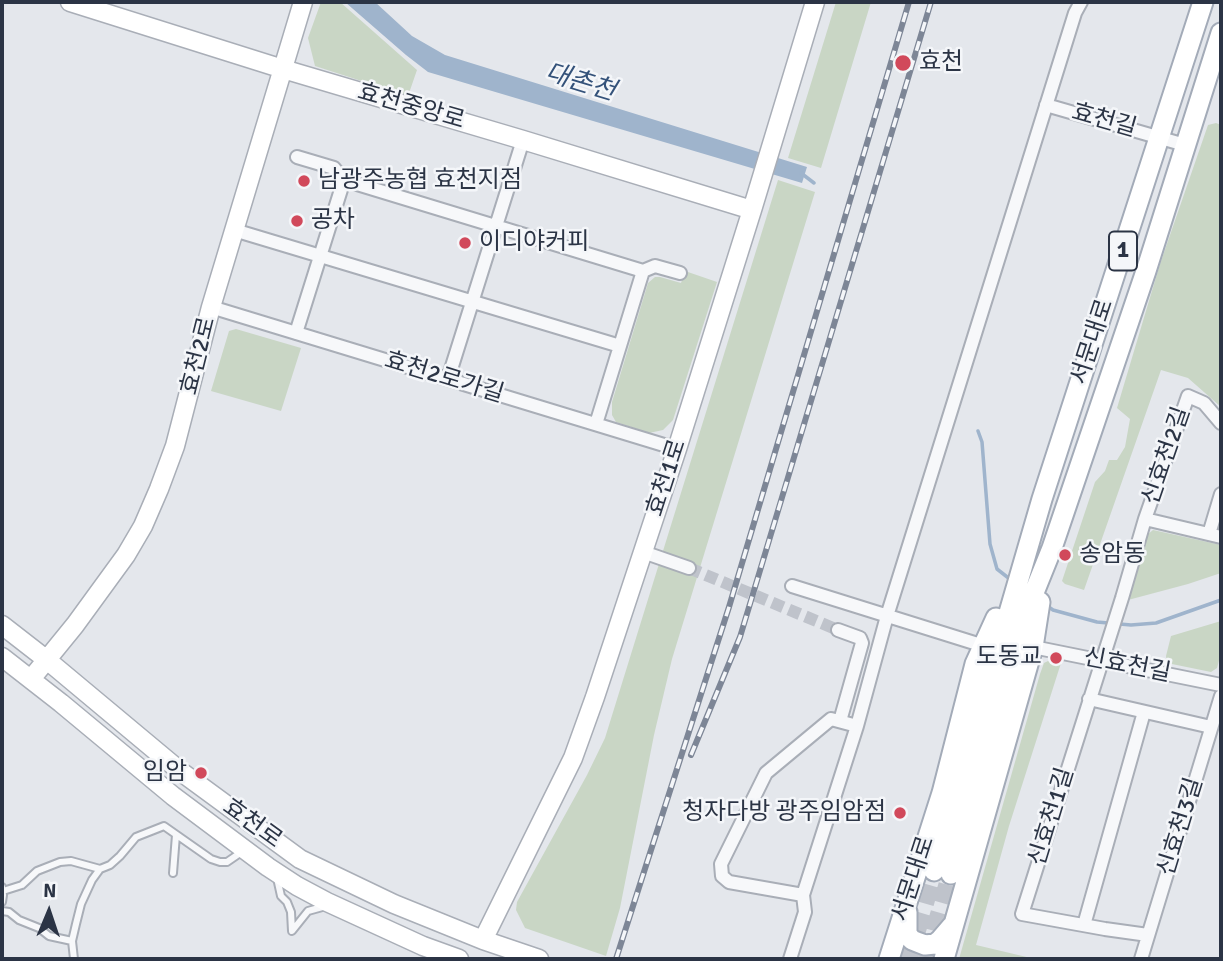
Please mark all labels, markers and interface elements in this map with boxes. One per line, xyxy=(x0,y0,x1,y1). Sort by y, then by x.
place label: 효천 xyxy=(919,49,963,77)
marker: 효천 xyxy=(893,53,913,73)
water label: 대촌천 xyxy=(541,58,619,108)
street label: 효천중앙로 xyxy=(354,78,468,136)
street label: 효천길 xyxy=(1068,98,1140,144)
place label: 남광주농협 효천지점 xyxy=(318,167,522,195)
marker: 남광주농협 효천지점 xyxy=(296,173,312,189)
place label: 공차 xyxy=(311,207,355,235)
marker: 공차 xyxy=(289,213,305,229)
place label: 이디야커피 xyxy=(479,229,589,257)
road number: 1 xyxy=(1109,232,1137,270)
marker: 이디야커피 xyxy=(457,235,473,251)
street label: 서문대로 xyxy=(1066,296,1120,388)
street label: 효천2로 xyxy=(175,314,223,398)
street label: 효천2로가길 xyxy=(381,346,507,410)
street label: 신효천2길 xyxy=(1137,403,1197,509)
street label: 효천1로 xyxy=(641,436,693,520)
place label: 송암동 xyxy=(1079,541,1145,569)
marker: 송암동 xyxy=(1057,547,1073,563)
street label: 신효천길 xyxy=(1081,643,1173,689)
place label: 도동교 xyxy=(976,644,1042,672)
marker: 도동교 xyxy=(1048,650,1064,666)
place label: 임암 xyxy=(143,759,187,787)
street label: 신효천1길 xyxy=(1023,764,1081,870)
marker: 임암 xyxy=(193,765,209,781)
street label: 신효천3길 xyxy=(1152,774,1210,880)
street label: 효천로 xyxy=(217,793,287,855)
place label: 청자다방 광주임암점 xyxy=(682,799,886,827)
marker: 청자다방 광주임암점 xyxy=(892,805,908,821)
street label: 서문대로 xyxy=(887,833,941,925)
north arrow xyxy=(14,877,84,947)
text: N xyxy=(43,879,57,903)

